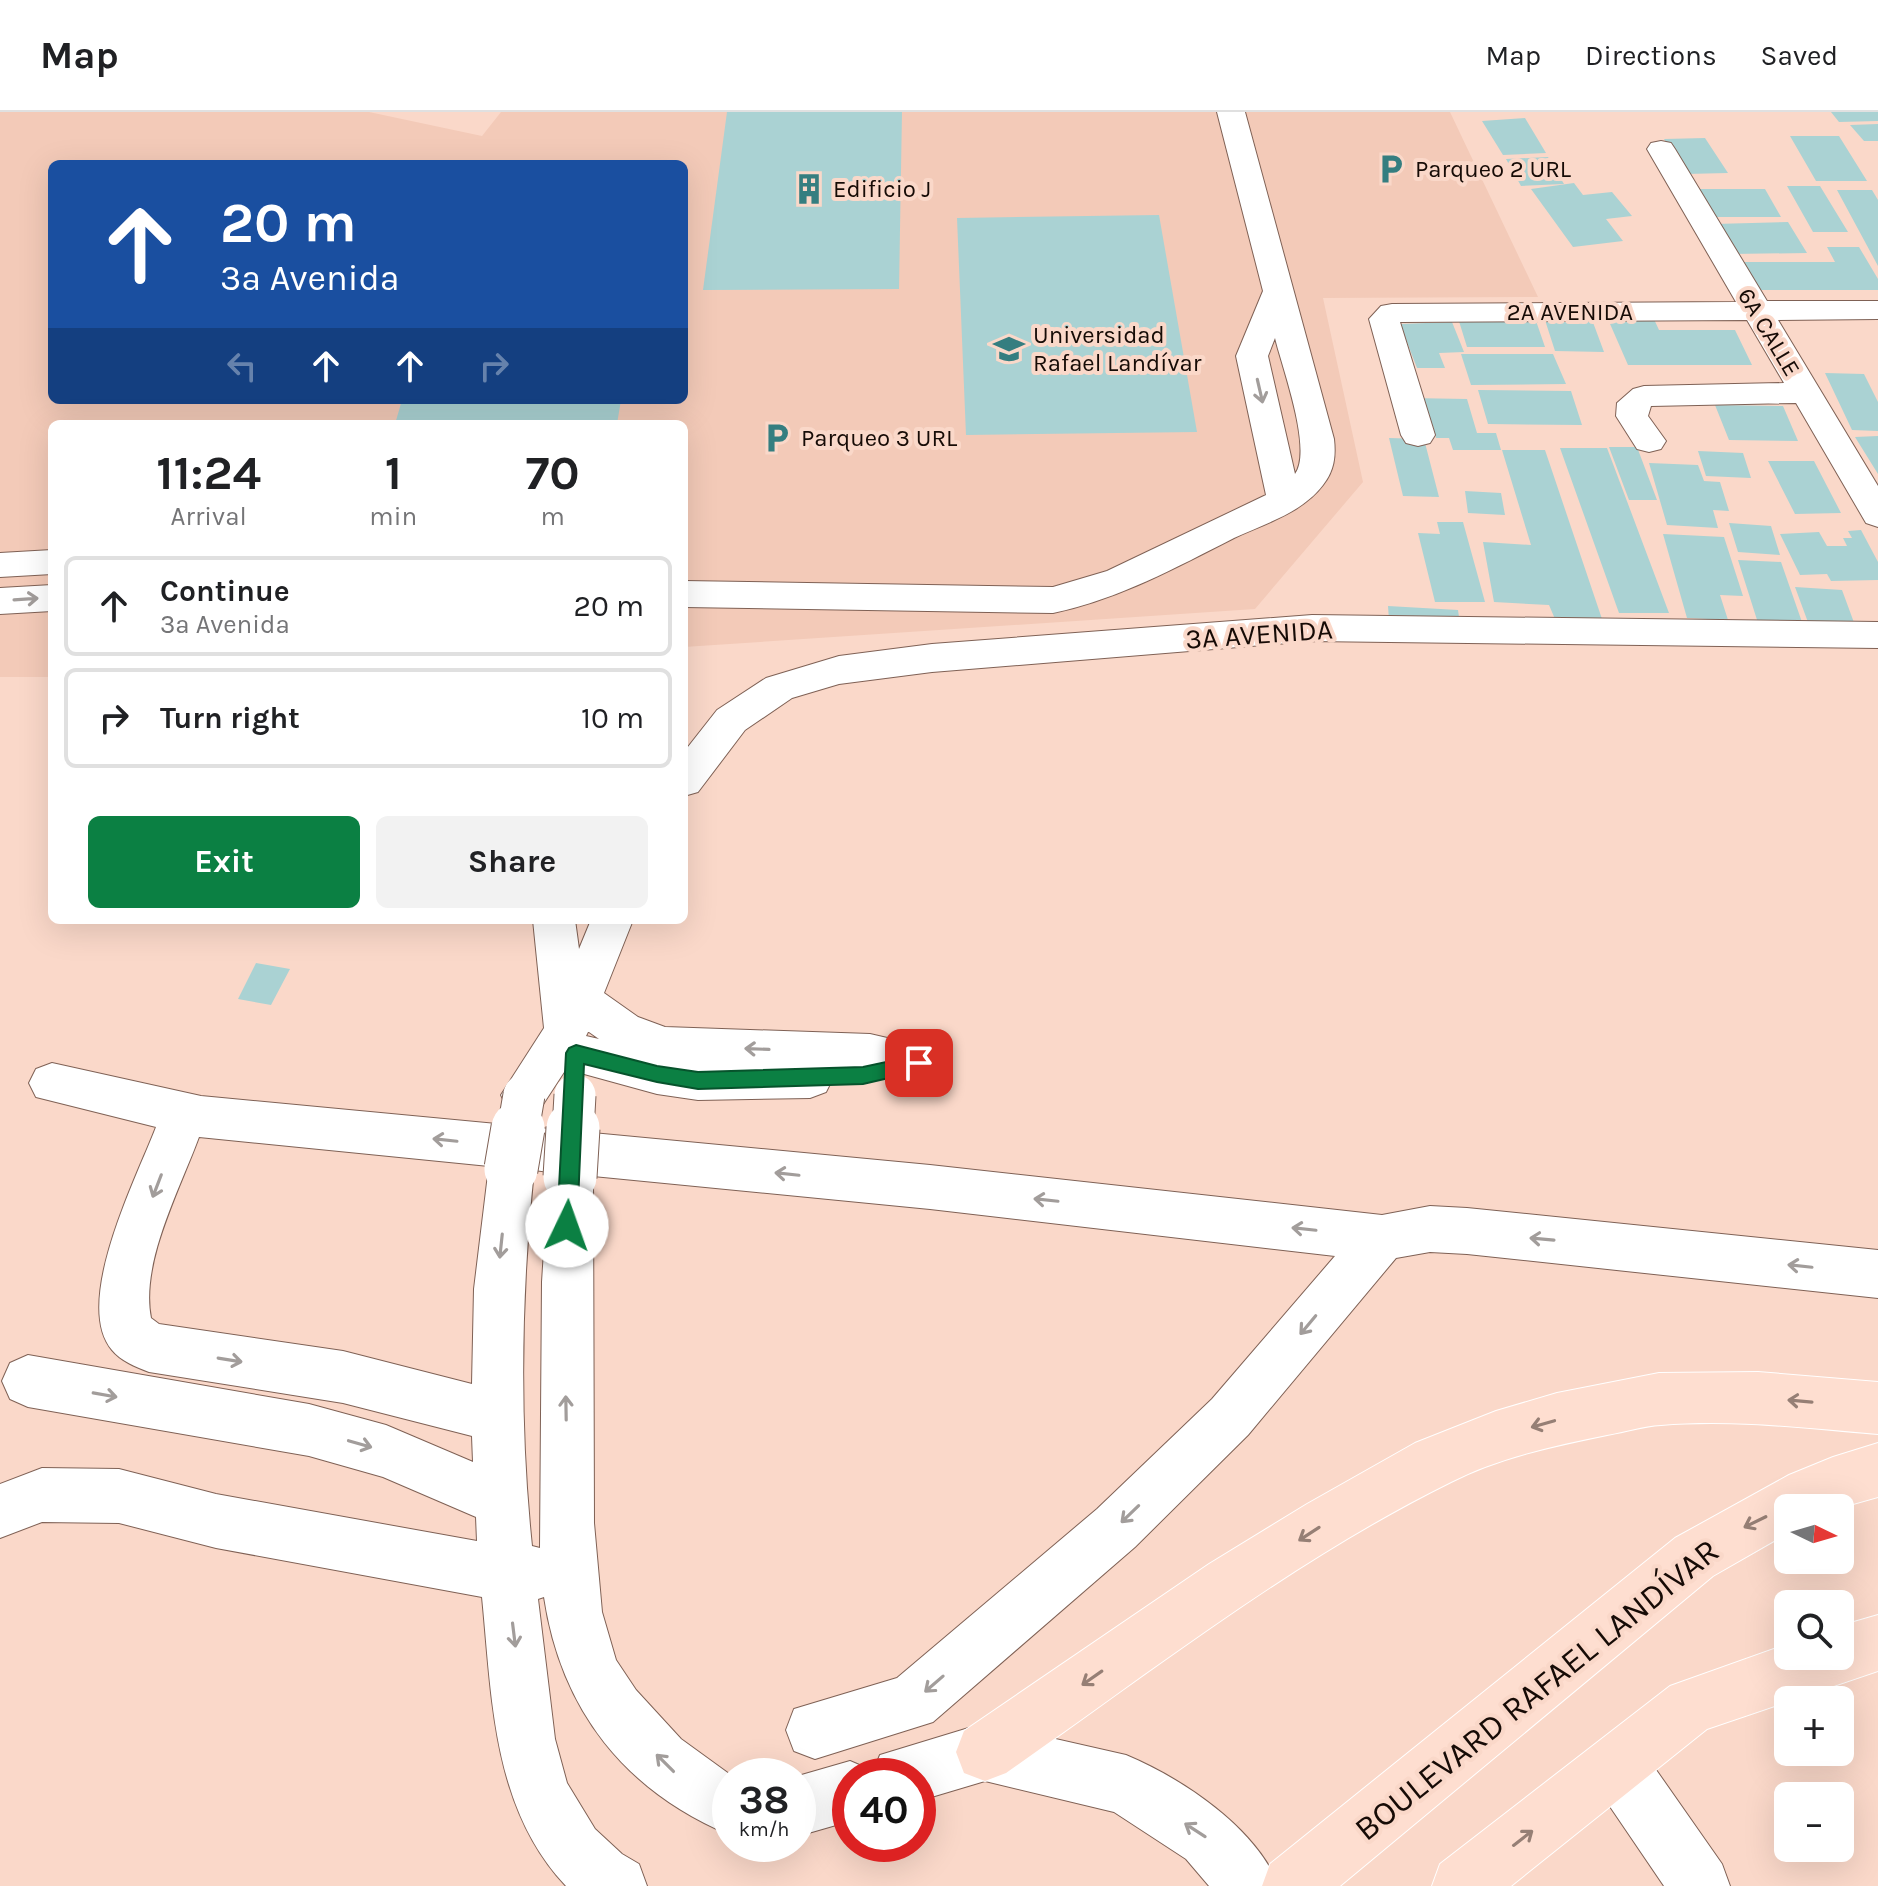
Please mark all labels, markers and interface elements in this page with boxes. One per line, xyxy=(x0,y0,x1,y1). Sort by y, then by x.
text: Map xyxy=(40,33,119,78)
text: Map xyxy=(1486,39,1541,72)
text: Directions xyxy=(1585,39,1717,72)
text: Saved xyxy=(1761,39,1838,72)
parking icon: Parqueo 2 URL xyxy=(1374,152,1408,186)
place label: Parqueo 2 URL xyxy=(1415,155,1572,183)
building icon: Edificio J xyxy=(792,172,826,206)
place label: Edificio J xyxy=(833,175,931,203)
text: 20 m xyxy=(220,190,357,255)
icon: ahead xyxy=(88,192,192,296)
text: 3a Avenida xyxy=(220,257,400,299)
street label: 6A CALLE xyxy=(1732,283,1806,381)
street label: 2A AVENIDA xyxy=(1507,298,1633,326)
place label: Universidad Rafael Landívar xyxy=(1033,321,1202,377)
school or university icon: Universidad Rafael Landívar xyxy=(992,332,1026,366)
icon: left xyxy=(220,344,264,388)
icon: ahead xyxy=(304,344,348,388)
icon: ahead xyxy=(388,344,432,388)
icon: right xyxy=(472,344,516,388)
one-way arrow xyxy=(1253,378,1268,404)
parking icon: Parqueo 3 URL xyxy=(760,421,794,455)
place label: Parqueo 3 URL xyxy=(801,424,958,452)
text: 11:24 xyxy=(156,445,261,501)
text: 1 xyxy=(385,445,402,501)
text: 70 xyxy=(525,445,580,501)
text: Arrival xyxy=(171,501,247,532)
text: min xyxy=(369,501,417,532)
text: m xyxy=(540,501,565,532)
text: Continue xyxy=(160,573,290,609)
icon: ahead xyxy=(92,584,136,628)
text: 20 m xyxy=(574,588,644,624)
one-way arrow xyxy=(12,591,39,606)
text: 3a Avenida xyxy=(160,609,290,640)
street label: 3A AVENIDA xyxy=(1184,612,1334,656)
icon: right xyxy=(92,696,136,740)
text: Turn right xyxy=(160,700,300,736)
text: 10 m xyxy=(581,700,644,736)
button: Exit xyxy=(88,816,360,908)
button: Share xyxy=(376,816,648,908)
pin xyxy=(885,1029,953,1097)
icon: arrive xyxy=(897,1041,941,1085)
one-way arrow xyxy=(744,1042,771,1057)
one-way arrow xyxy=(432,1133,459,1148)
one-way arrow xyxy=(774,1166,801,1181)
one-way arrow xyxy=(149,1173,163,1198)
position arrow xyxy=(525,1184,609,1268)
one-way arrow xyxy=(1033,1193,1060,1208)
one-way arrow xyxy=(1291,1222,1318,1237)
one-way arrow xyxy=(1529,1231,1556,1246)
one-way arrow xyxy=(493,1232,508,1259)
one-way arrow xyxy=(1788,1258,1814,1273)
one-way arrow xyxy=(1299,1314,1317,1334)
one-way arrow xyxy=(217,1353,242,1368)
one-way arrow xyxy=(92,1388,117,1403)
one-way arrow xyxy=(1787,1394,1814,1409)
one-way arrow xyxy=(558,1395,574,1422)
one-way arrow xyxy=(1531,1418,1556,1432)
one-way arrow xyxy=(347,1437,373,1452)
north arrow xyxy=(1774,1494,1854,1574)
map controls xyxy=(1774,1494,1854,1862)
one-way arrow xyxy=(1121,1504,1140,1523)
one-way arrow xyxy=(1744,1515,1767,1530)
one-way arrow xyxy=(1298,1526,1321,1542)
street label: BOULEVARD RAFAEL LANDÍVAR xyxy=(1346,1530,1727,1849)
button: search xyxy=(1774,1590,1854,1670)
one-way arrow xyxy=(507,1622,522,1647)
one-way arrow xyxy=(1082,1669,1104,1686)
one-way arrow xyxy=(924,1675,945,1693)
button: + xyxy=(1774,1686,1854,1766)
one-way arrow xyxy=(656,1754,676,1774)
speed limit sign: 40 xyxy=(832,1758,936,1862)
text: 38 xyxy=(739,1776,789,1823)
button: − xyxy=(1774,1782,1854,1862)
text: km/h xyxy=(739,1818,789,1841)
one-way arrow xyxy=(1184,1822,1207,1838)
one-way arrow xyxy=(1512,1829,1533,1847)

